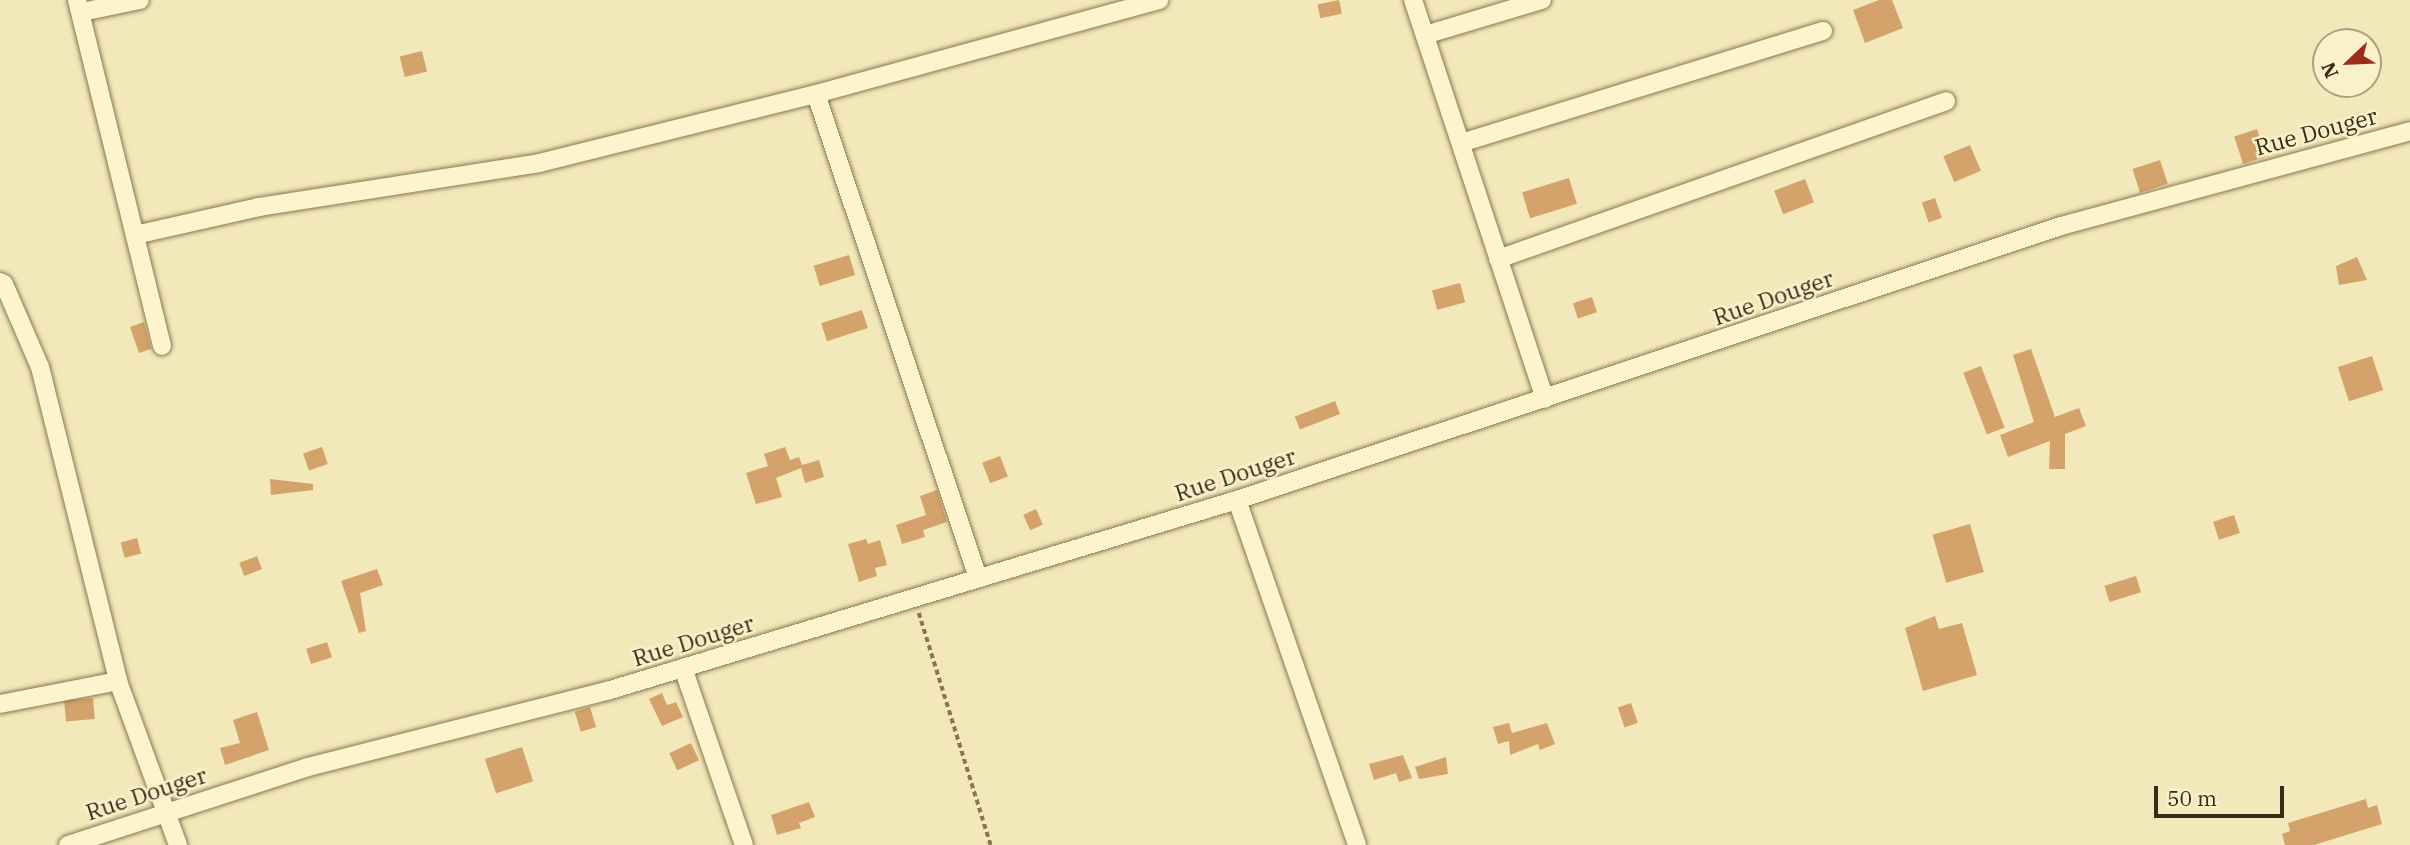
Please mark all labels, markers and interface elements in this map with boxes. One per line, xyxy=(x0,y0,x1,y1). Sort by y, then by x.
north arrow xyxy=(2312,28,2382,98)
text: N xyxy=(2316,59,2343,82)
street label: Rue Douger xyxy=(2252,101,2380,161)
street label: Rue Douger xyxy=(1709,264,1837,330)
street label: Rue Douger xyxy=(1171,441,1299,507)
street label: Rue Douger xyxy=(629,608,757,672)
street label: Rue Douger xyxy=(82,760,210,826)
scale bar xyxy=(2158,772,2288,816)
text: 50 m xyxy=(2167,784,2217,812)

